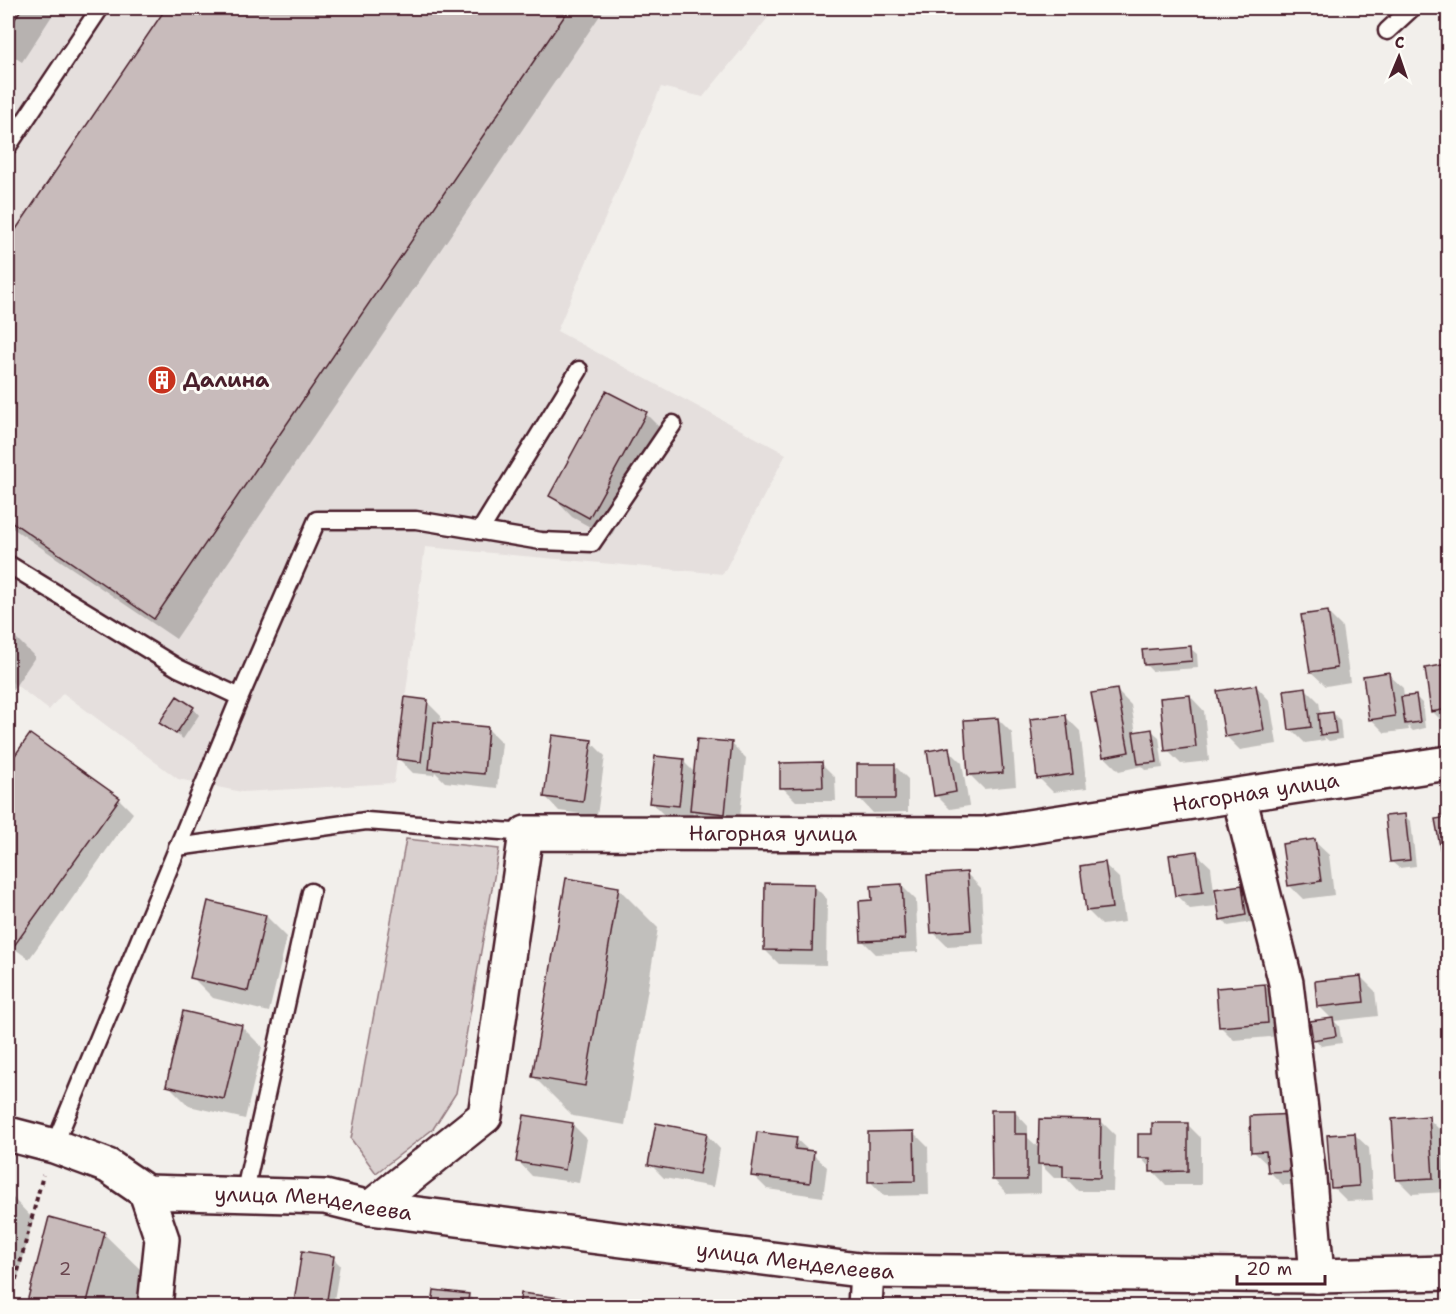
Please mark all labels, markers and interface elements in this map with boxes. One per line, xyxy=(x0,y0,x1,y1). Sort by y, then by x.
north arrow xyxy=(1369,27,1429,87)
text: С xyxy=(1394,32,1405,53)
building icon: Далина xyxy=(146,364,178,396)
place label: Далина xyxy=(183,366,270,394)
street label: Нагорная улица xyxy=(1170,766,1341,819)
street label: Нагорная улица xyxy=(689,819,857,848)
street label: улица Менделеева xyxy=(214,1180,414,1227)
street label: улица Менделеева xyxy=(695,1235,894,1285)
scale bar xyxy=(1237,1248,1326,1286)
house number: 2 xyxy=(59,1257,71,1281)
text: 20 m xyxy=(1246,1257,1292,1281)

